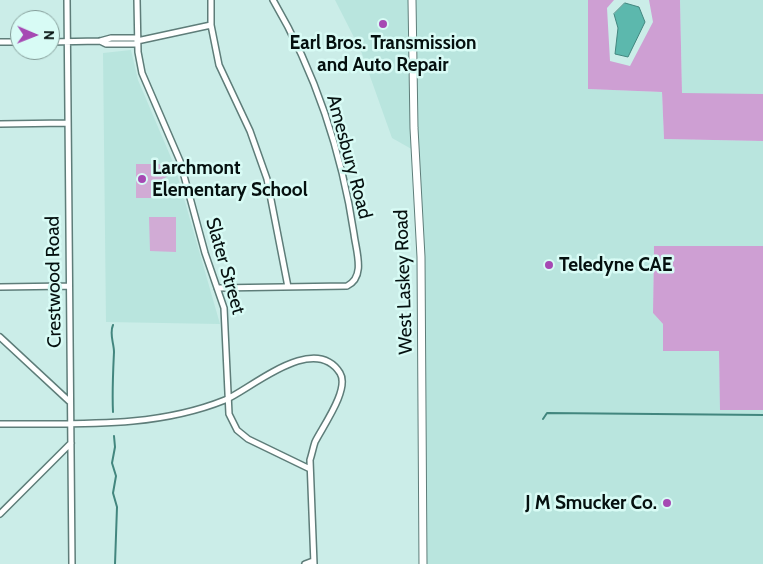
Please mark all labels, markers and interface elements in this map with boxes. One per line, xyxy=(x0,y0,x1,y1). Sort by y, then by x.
north arrow xyxy=(10,10,60,60)
marker: Earl Bros. Transmission and Auto Repair xyxy=(377,18,389,30)
text: N xyxy=(40,30,58,40)
place label: Earl Bros. Transmission and Auto Repair xyxy=(289,32,477,76)
street label: Amesbury Road xyxy=(321,92,377,222)
place label: Larchmont Elementary School xyxy=(152,157,308,201)
marker: Larchmont Elementary School xyxy=(136,173,148,185)
street label: West Laskey Road xyxy=(390,209,418,355)
street label: Slater Street xyxy=(200,215,250,317)
street label: Crestwood Road xyxy=(41,216,67,348)
place label: Teledyne CAE xyxy=(559,254,672,276)
marker: Teledyne CAE xyxy=(543,259,555,271)
place label: J M Smucker Co. xyxy=(525,492,657,514)
marker: J M Smucker Co. xyxy=(661,497,673,509)

